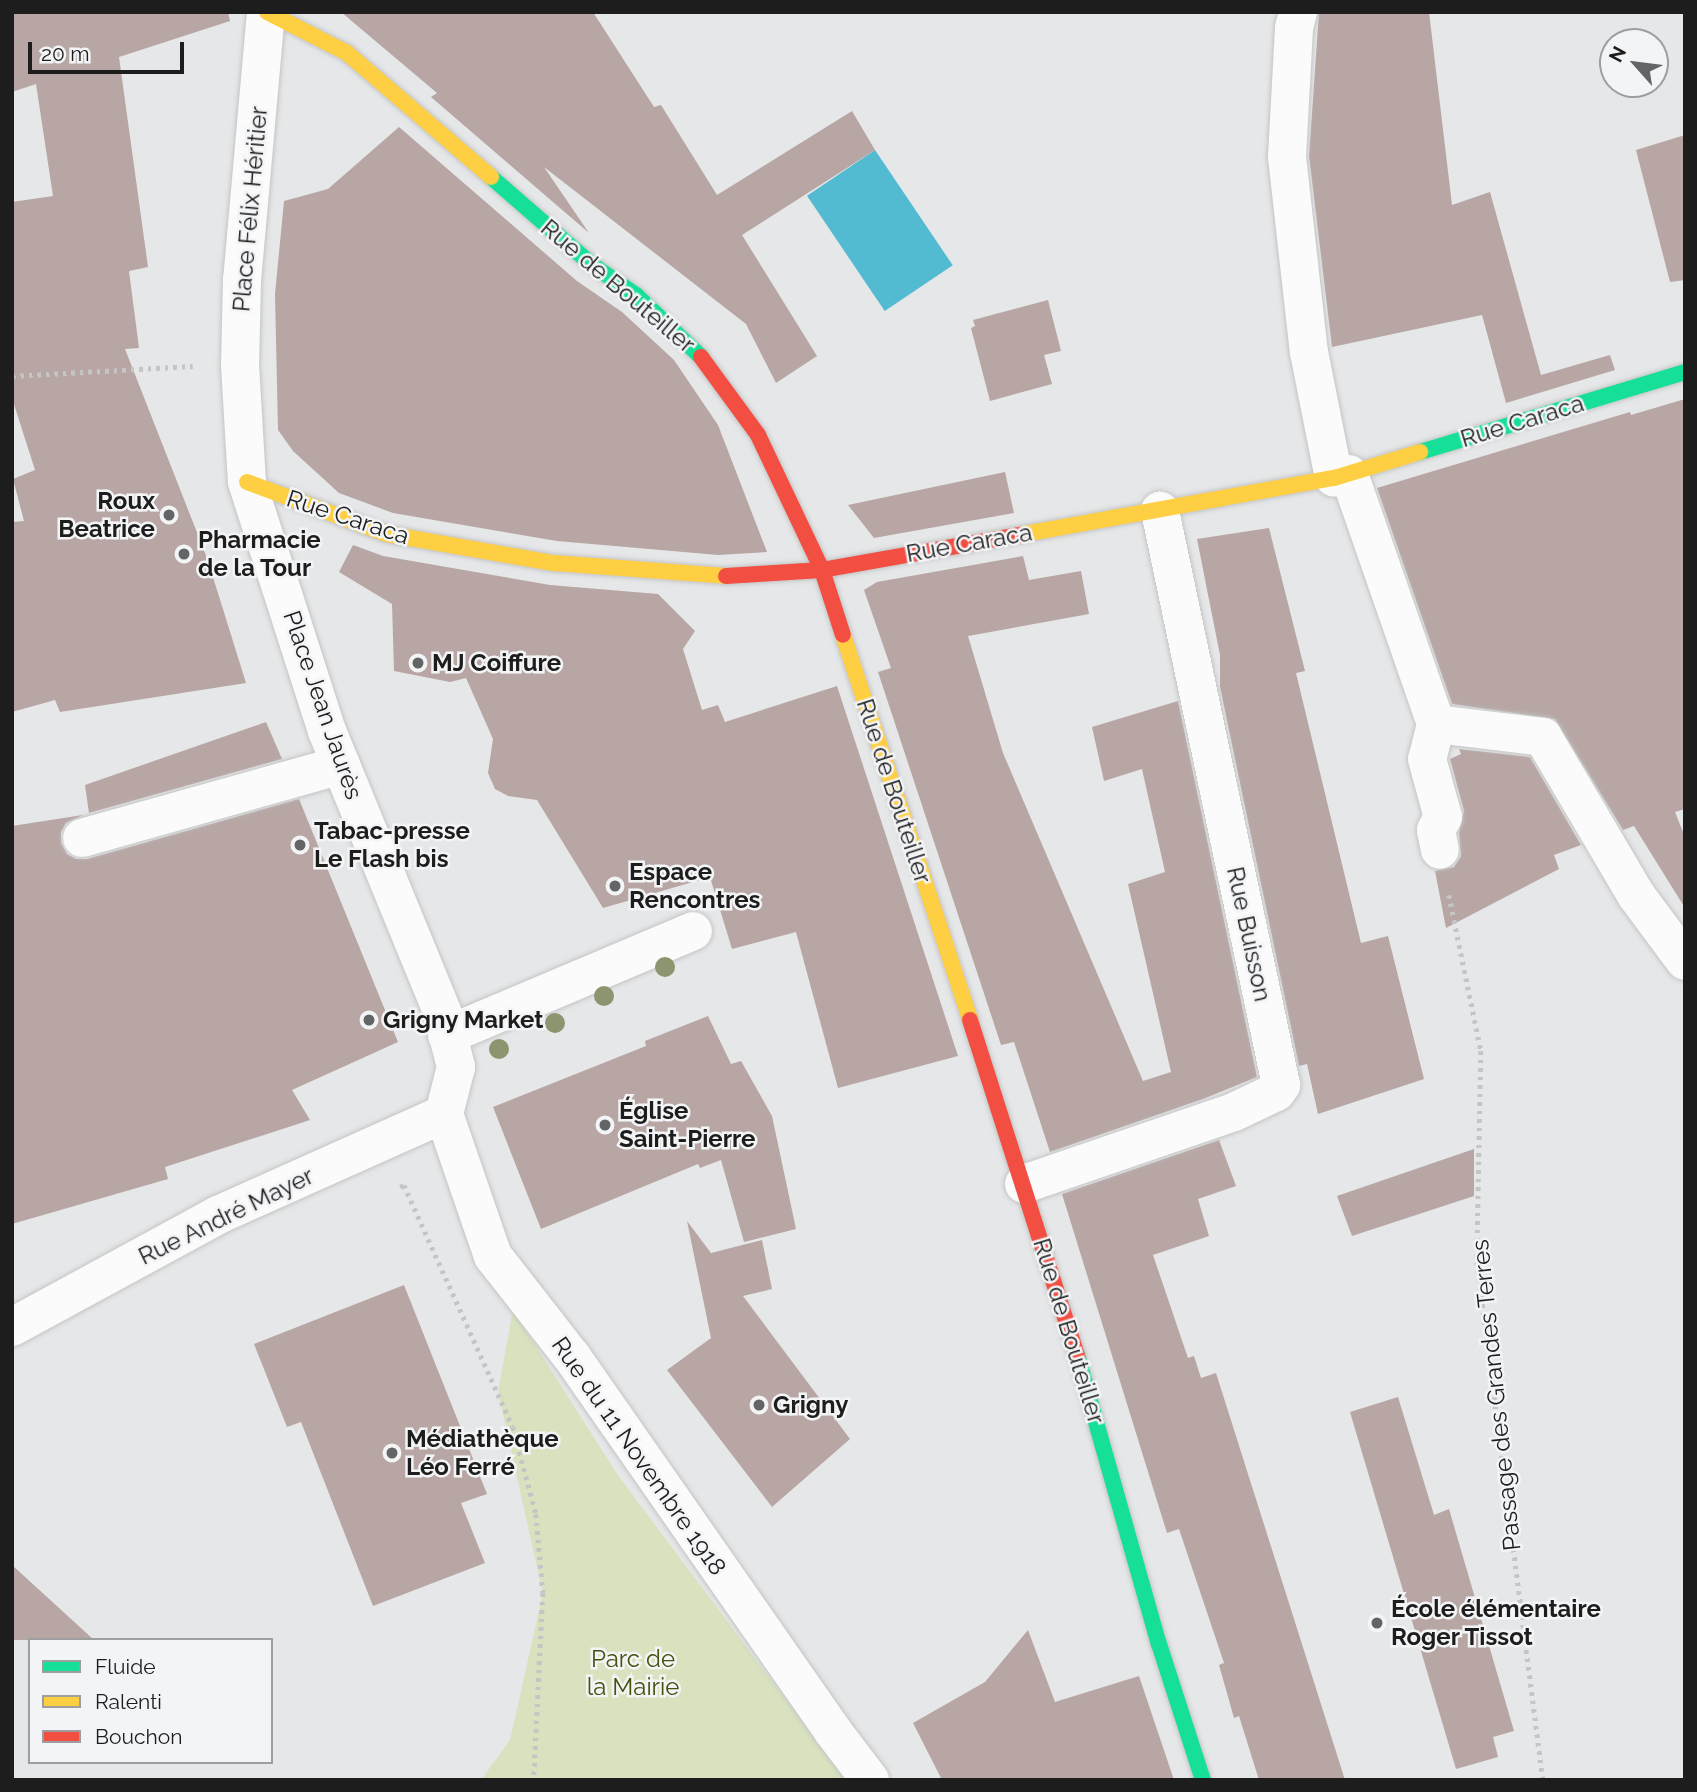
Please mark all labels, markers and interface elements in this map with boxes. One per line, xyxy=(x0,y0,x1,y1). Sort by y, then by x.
scale bar xyxy=(32,28,187,72)
north arrow xyxy=(1599,28,1669,98)
text: 20 m xyxy=(41,41,89,66)
text: N xyxy=(1604,43,1630,66)
street label: Place Félix Héritier xyxy=(227,105,273,313)
street label: Rue de Bouteiller xyxy=(535,213,701,359)
street label: Rue Caraca xyxy=(1457,389,1587,453)
street label: Rue Caraca xyxy=(283,484,413,550)
place label: Roux Beatrice xyxy=(58,487,155,543)
marker: Roux Beatrice xyxy=(161,507,177,523)
street label: Rue Caraca xyxy=(904,518,1034,568)
place label: Pharmacie de la Tour xyxy=(198,526,321,582)
marker: Pharmacie de la Tour xyxy=(176,546,192,562)
street label: Place Jean Jaurès xyxy=(277,606,369,804)
place label: MJ Coiffure xyxy=(432,649,561,677)
marker: MJ Coiffure xyxy=(410,655,426,671)
street label: Rue de Bouteiller xyxy=(851,695,937,887)
place label: Tabac-presse Le Flash bis xyxy=(314,817,470,873)
marker: Tabac-presse Le Flash bis xyxy=(292,837,308,853)
place label: Espace Rencontres xyxy=(629,858,760,914)
street label: Rue Buisson xyxy=(1221,864,1277,1004)
marker: Espace Rencontres xyxy=(607,878,623,894)
place label: Grigny Market xyxy=(383,1006,544,1034)
marker: Grigny Market xyxy=(361,1012,377,1028)
place label: Église Saint-Pierre xyxy=(619,1097,755,1153)
marker: Église Saint-Pierre xyxy=(597,1117,613,1133)
street label: Rue André Mayer xyxy=(133,1161,319,1271)
street label: Rue de Bouteiller xyxy=(1027,1235,1111,1427)
street label: Passage des Grandes Terres xyxy=(1465,1238,1527,1552)
street label: Rue du 11 Novembre 1918 xyxy=(546,1331,732,1581)
place label: Grigny xyxy=(773,1391,849,1419)
marker: Grigny xyxy=(751,1397,767,1413)
place label: Médiathèque Léo Ferré xyxy=(406,1425,559,1481)
marker: Médiathèque Léo Ferré xyxy=(384,1445,400,1461)
place label: École élémentaire Roger Tissot xyxy=(1391,1595,1601,1651)
marker: École élémentaire Roger Tissot xyxy=(1369,1615,1385,1631)
legend xyxy=(28,1638,273,1764)
park label: Parc de la Mairie xyxy=(587,1645,679,1701)
text: Fluide xyxy=(95,1654,156,1679)
text: Ralenti xyxy=(95,1689,162,1714)
text: Bouchon xyxy=(95,1724,182,1749)

